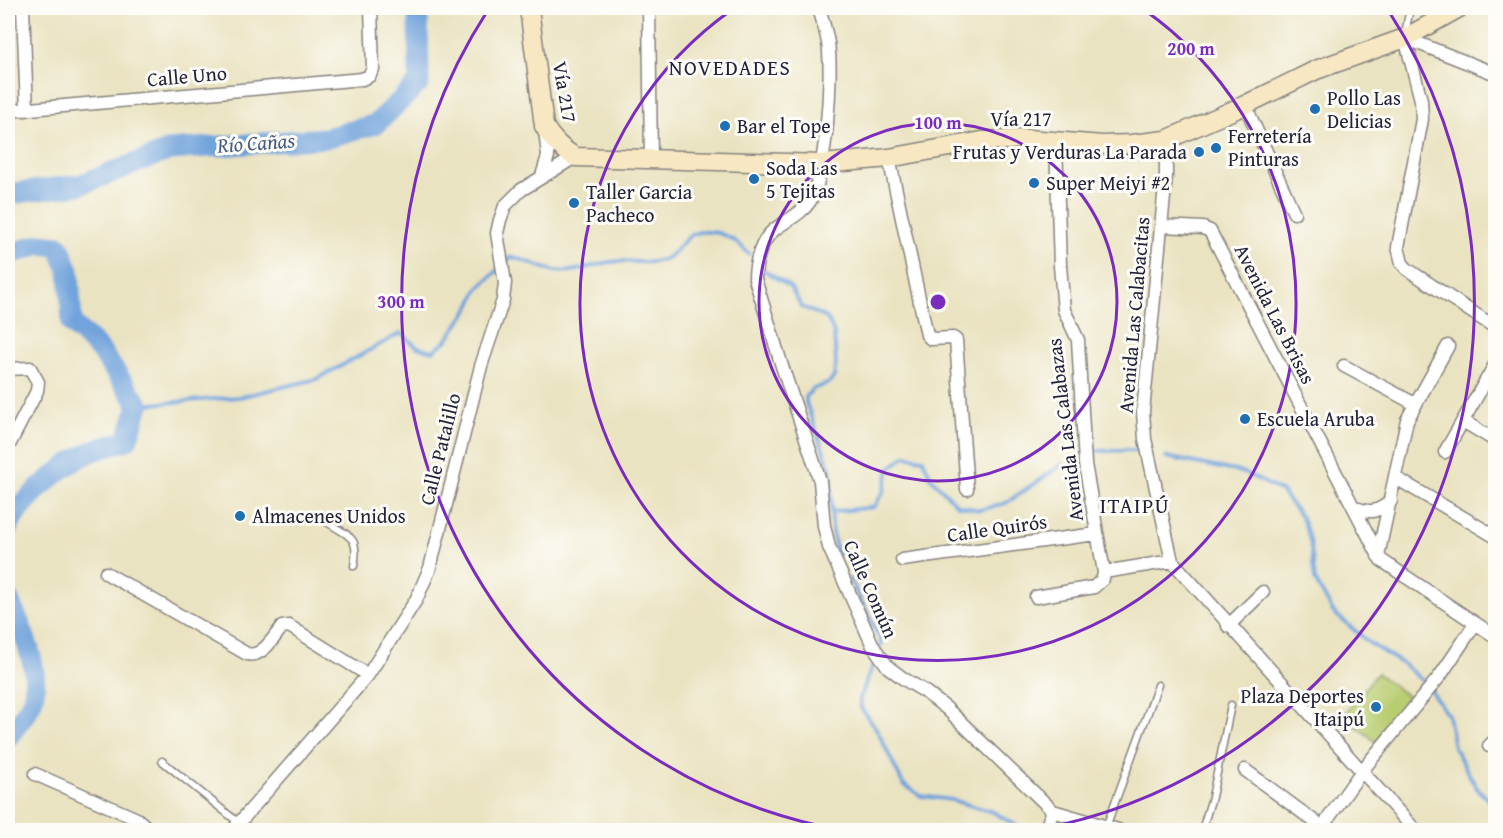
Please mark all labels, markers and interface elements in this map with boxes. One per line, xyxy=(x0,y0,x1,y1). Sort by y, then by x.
text: 200 m xyxy=(1167,35,1215,62)
district label: NOVEDADES xyxy=(669,52,791,83)
street label: Calle Uno xyxy=(146,58,228,93)
street label: Vía 217 xyxy=(546,59,585,125)
place label: Pollo Las Delicias xyxy=(1327,83,1401,135)
marker: Pollo Las Delicias xyxy=(1308,102,1322,116)
street label: Vía 217 xyxy=(990,104,1052,133)
text: 100 m xyxy=(914,109,962,136)
place label: Bar el Tope xyxy=(737,111,831,140)
marker: Bar el Tope xyxy=(718,119,732,133)
place label: Ferretería Pinturas xyxy=(1228,121,1312,173)
water label: Río Cañas xyxy=(215,124,296,161)
place label: Frutas y Verduras La Parada xyxy=(953,137,1188,166)
marker: Ferretería Pinturas xyxy=(1209,141,1223,155)
marker: Frutas y Verduras La Parada xyxy=(1192,145,1206,159)
place label: Soda Las 5 Tejitas xyxy=(766,153,838,205)
place label: Super Meiyi #2 xyxy=(1046,168,1170,197)
marker: Soda Las 5 Tejitas xyxy=(747,172,761,186)
marker: Super Meiyi #2 xyxy=(1027,176,1041,190)
place label: Taller Garcia Pacheco xyxy=(586,177,693,229)
marker: Taller Garcia Pacheco xyxy=(567,196,581,210)
street label: Avenida Las Calabacitas xyxy=(1110,215,1157,414)
street label: Avenida Las Brisas xyxy=(1228,239,1323,389)
text: 300 m xyxy=(377,288,425,315)
centre of rings xyxy=(928,292,948,312)
street label: Avenida Las Calabazas xyxy=(1039,337,1090,523)
street label: Calle Patalillo xyxy=(412,390,467,508)
place label: Escuela Aruba xyxy=(1257,404,1375,433)
marker: Escuela Aruba xyxy=(1238,412,1252,426)
district label: ITAIPÚ xyxy=(1100,490,1170,521)
place label: Almacenes Unidos xyxy=(252,501,406,530)
street label: Calle Quirós xyxy=(945,506,1049,549)
marker: Almacenes Unidos xyxy=(233,509,247,523)
street label: Calle Común xyxy=(837,535,906,643)
place label: Plaza Deportes Itaipú xyxy=(1240,681,1364,733)
marker: Plaza Deportes Itaipú xyxy=(1369,700,1383,714)

